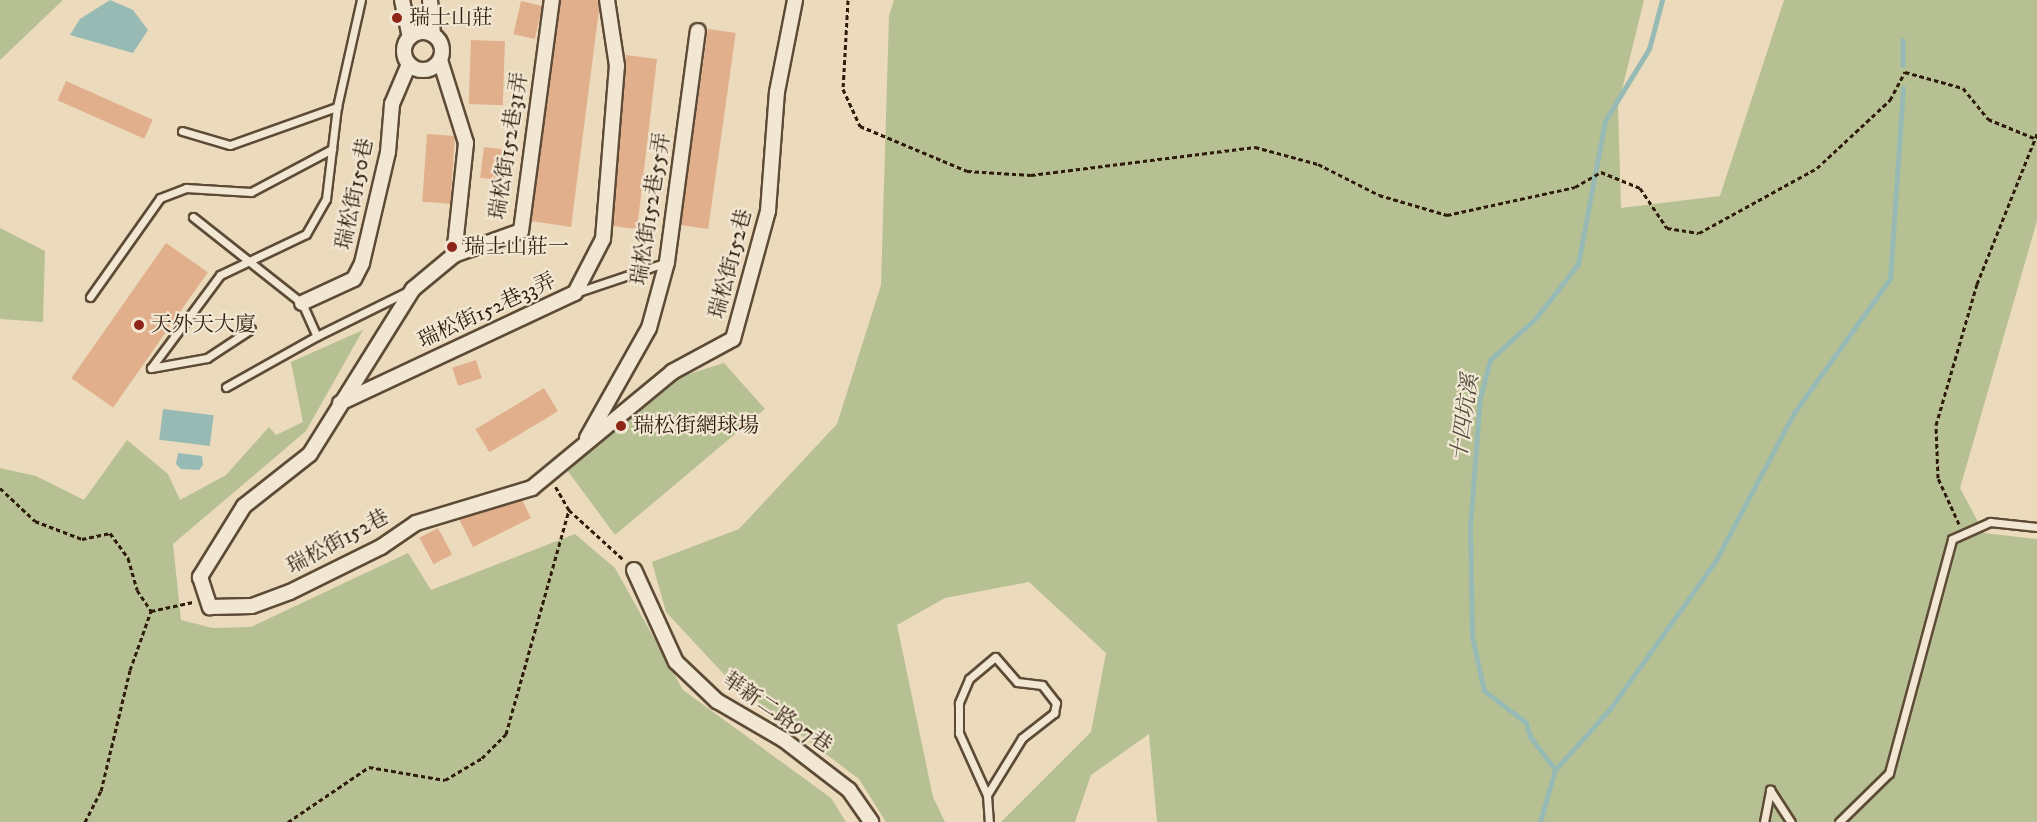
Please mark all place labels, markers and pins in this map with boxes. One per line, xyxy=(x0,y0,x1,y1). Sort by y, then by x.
place label: 瑞士山莊 xyxy=(409,5,493,31)
marker: 瑞士山莊 xyxy=(390,11,404,25)
place label: 瑞士山莊一 xyxy=(464,234,569,260)
marker: 瑞士山莊一 xyxy=(445,240,459,254)
place label: 天外天大廈 xyxy=(151,312,256,338)
marker: 天外天大廈 xyxy=(132,318,146,332)
place label: 瑞松街網球場 xyxy=(633,413,759,439)
marker: 瑞松街網球場 xyxy=(614,419,628,433)

